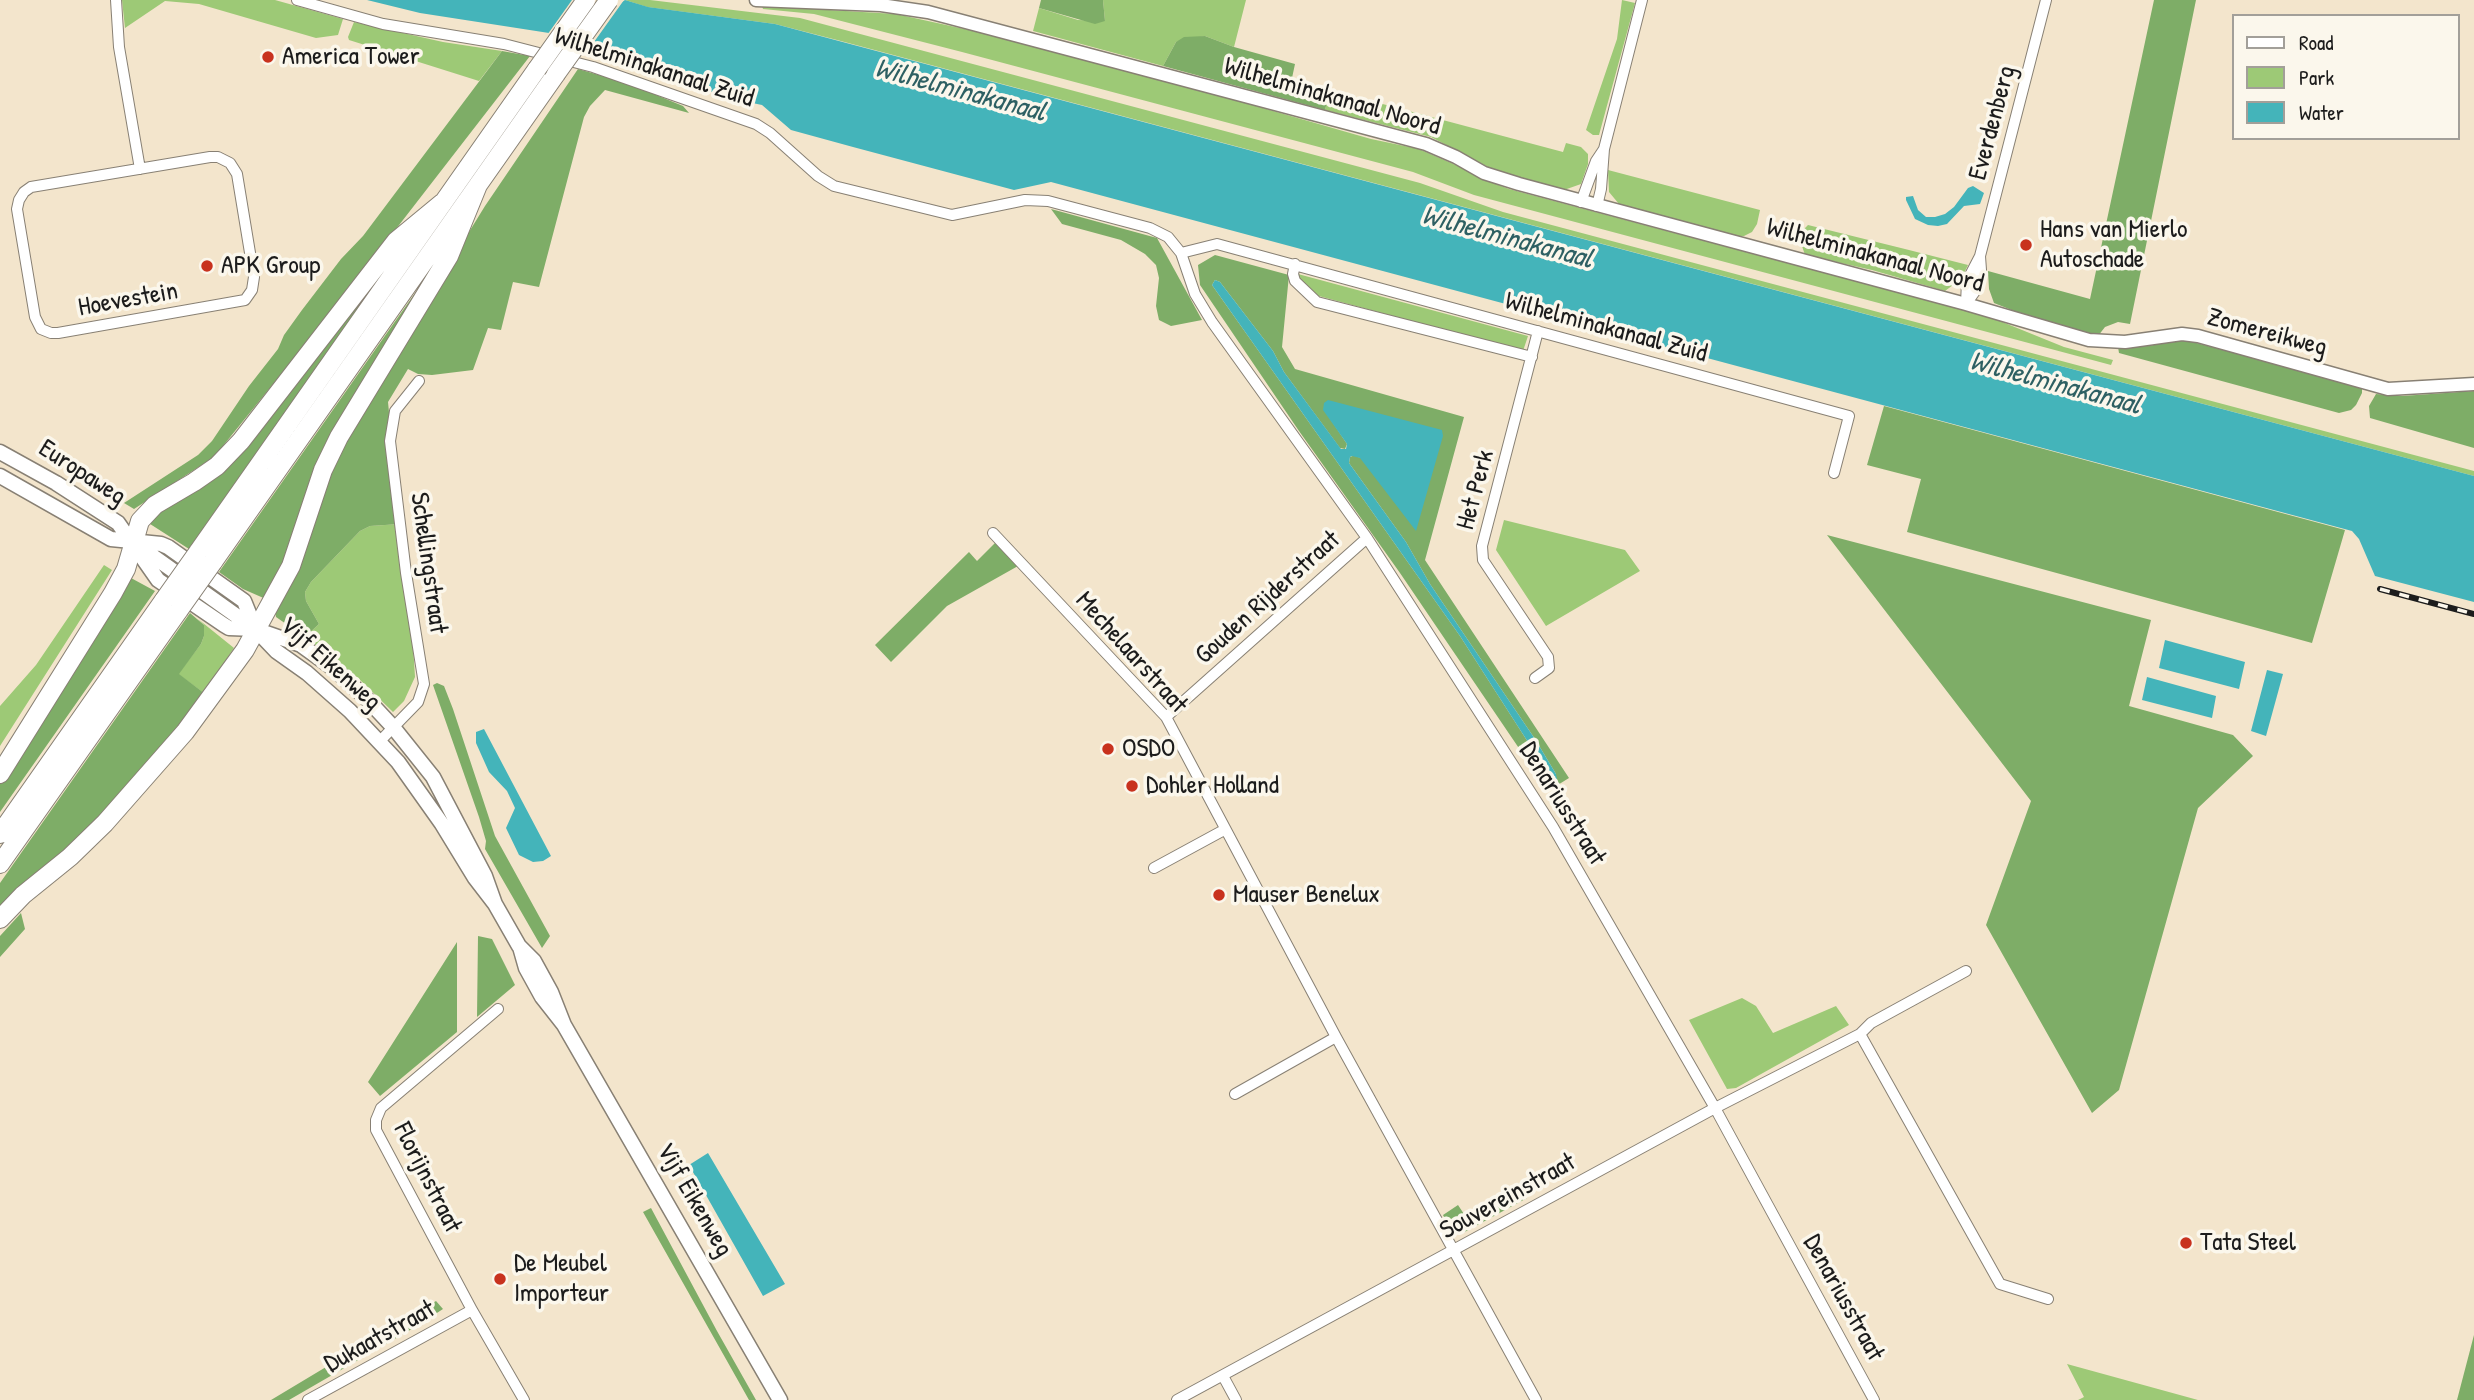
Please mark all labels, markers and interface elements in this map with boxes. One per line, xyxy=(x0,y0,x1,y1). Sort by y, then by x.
legend xyxy=(2232,14,2460,140)
street label: Wilhelminakanaal Zuid xyxy=(550,21,758,115)
text: Road xyxy=(2299,28,2333,57)
place label: America Tower xyxy=(282,41,420,73)
marker: America Tower xyxy=(260,49,276,65)
street label: Wilhelminakanaal Noord xyxy=(1220,51,1444,143)
water label: Wilhelminakanaal xyxy=(871,52,1049,130)
street label: Everdenberg xyxy=(1963,62,2023,184)
text: Park xyxy=(2299,63,2334,92)
text: Water xyxy=(2299,98,2344,127)
water label: Wilhelminakanaal xyxy=(1418,199,1596,277)
street label: Wilhelminakanaal Noord xyxy=(1763,212,1987,300)
place label: Hans van Mierlo Autoschade xyxy=(2040,214,2187,276)
marker: Hans van Mierlo Autoschade xyxy=(2018,237,2034,253)
place label: APK Group xyxy=(221,250,320,282)
marker: APK Group xyxy=(199,258,215,274)
street label: Hoevestein xyxy=(76,276,180,324)
street label: Wilhelminakanaal Zuid xyxy=(1502,286,1710,370)
street label: Zomereikweg xyxy=(2204,302,2330,364)
water label: Wilhelminakanaal xyxy=(1966,345,2144,423)
street label: Europaweg xyxy=(33,433,131,513)
street label: Het Perk xyxy=(1450,447,1502,533)
street label: Schellingstraat xyxy=(403,491,453,635)
street label: Gouden Rijderstraat xyxy=(1189,525,1347,671)
street label: Mechelaarstraat xyxy=(1068,586,1194,720)
street label: Vijf Eikenweg xyxy=(273,610,387,718)
place label: OSDO xyxy=(1122,733,1175,765)
street label: Denariusstraat xyxy=(1512,737,1612,871)
marker: OSDO xyxy=(1100,741,1116,757)
place label: Dohler Holland xyxy=(1146,770,1279,802)
marker: Dohler Holland xyxy=(1124,778,1140,794)
place label: Mauser Benelux xyxy=(1233,879,1380,911)
marker: Mauser Benelux xyxy=(1211,887,1227,903)
street label: Florijnstraat xyxy=(386,1118,468,1238)
street label: Vijf Eikenweg xyxy=(649,1138,739,1262)
street label: Souvereinstraat xyxy=(1435,1147,1581,1247)
place label: Tata Steel xyxy=(2200,1227,2296,1259)
street label: Denariusstraat xyxy=(1796,1230,1890,1366)
marker: Tata Steel xyxy=(2178,1235,2194,1251)
place label: De Meubel Importeur xyxy=(514,1248,609,1310)
marker: De Meubel Importeur xyxy=(492,1271,508,1287)
street label: Dukaatstraat xyxy=(319,1294,441,1380)

